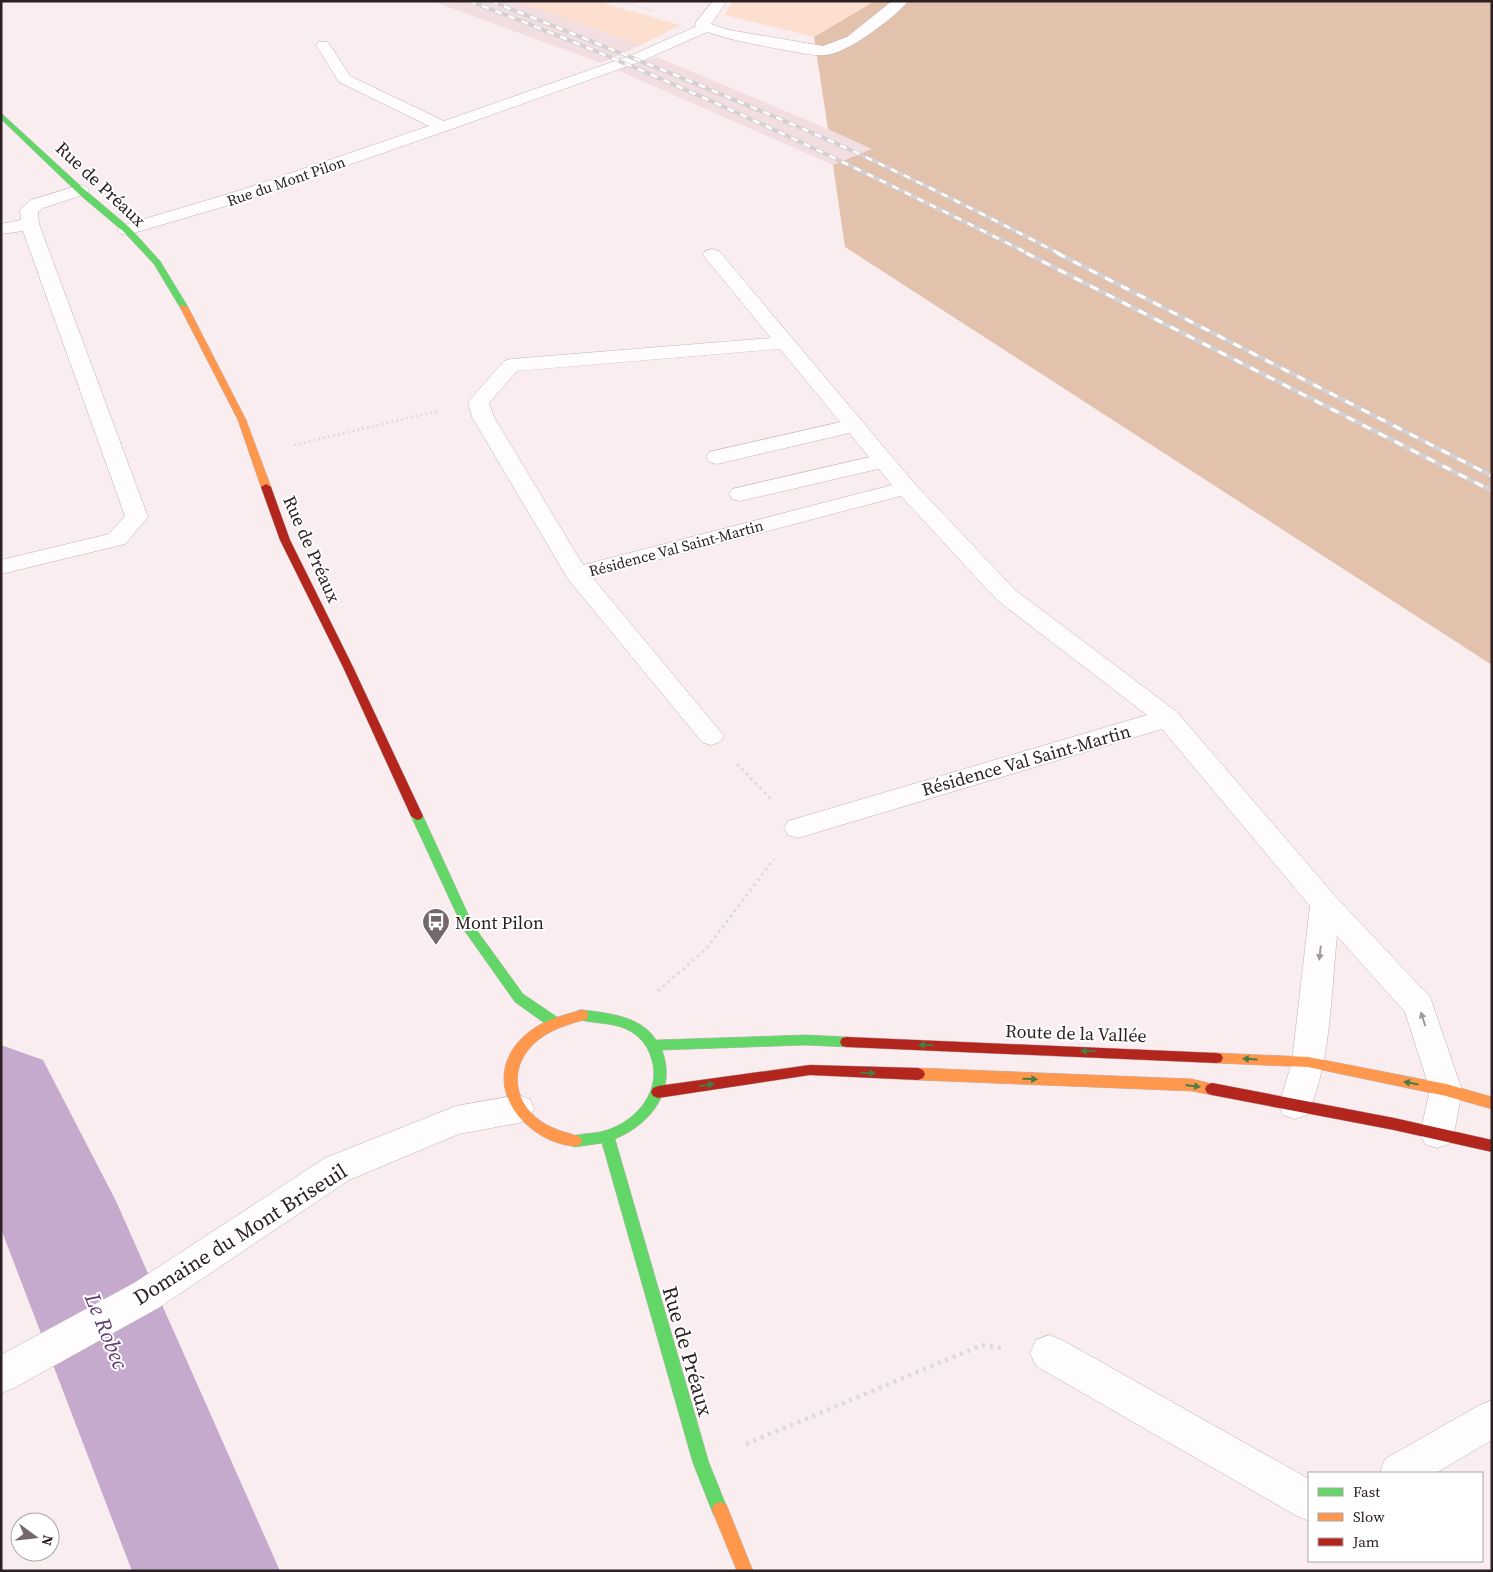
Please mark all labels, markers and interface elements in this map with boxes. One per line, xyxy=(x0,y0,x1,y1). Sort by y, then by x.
street label: Rue de Préaux xyxy=(51,136,152,233)
street label: Rue du Mont Pilon xyxy=(224,151,348,211)
street label: Rue de Préaux xyxy=(277,491,347,607)
street label: Résidence Val Saint-Martin xyxy=(586,515,766,581)
street label: Résidence Val Saint-Martin xyxy=(919,718,1133,802)
bus stop icon: Mont Pilon xyxy=(421,907,451,946)
place label: Mont Pilon xyxy=(455,910,544,935)
one-way arrow xyxy=(1316,945,1324,961)
one-way arrow xyxy=(1419,1012,1427,1027)
street label: Route de la Vallée xyxy=(1005,1018,1147,1048)
one-way arrow xyxy=(917,1040,933,1048)
one-way arrow xyxy=(1080,1047,1096,1055)
one-way arrow xyxy=(1242,1054,1258,1062)
one-way arrow xyxy=(860,1069,876,1077)
one-way arrow xyxy=(1023,1075,1039,1083)
one-way arrow xyxy=(1402,1078,1418,1086)
one-way arrow xyxy=(699,1081,715,1089)
one-way arrow xyxy=(1185,1082,1201,1090)
street label: Domaine du Mont Briseuil xyxy=(128,1156,352,1312)
street label: Rue de Préaux xyxy=(656,1283,720,1419)
water label: Le Robec xyxy=(78,1287,136,1374)
legend xyxy=(1308,1472,1483,1562)
text: Fast xyxy=(1353,1481,1380,1502)
text: Slow xyxy=(1353,1506,1385,1527)
north arrow xyxy=(10,1512,60,1562)
text: Jam xyxy=(1352,1531,1380,1552)
text: N xyxy=(37,1533,59,1548)

